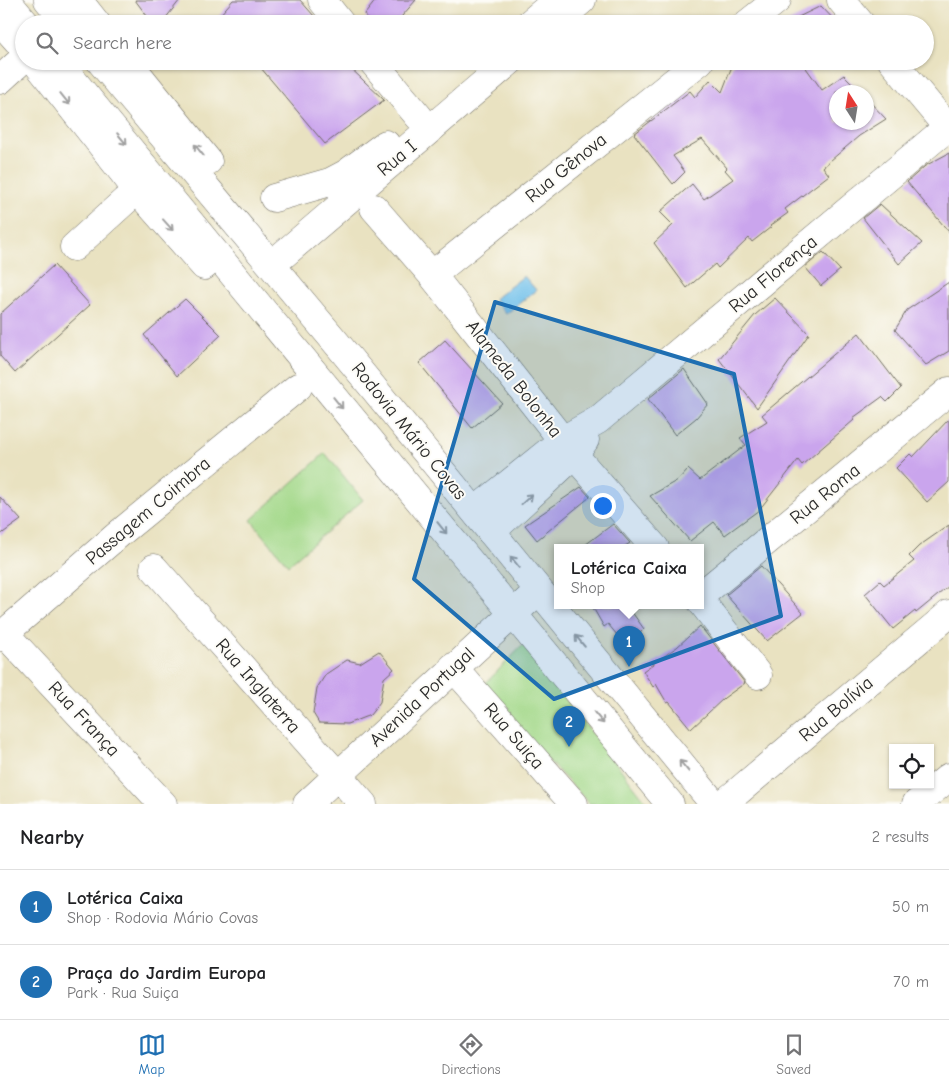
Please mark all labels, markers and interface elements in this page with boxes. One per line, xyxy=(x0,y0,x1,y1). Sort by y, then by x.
search box xyxy=(15,15,934,70)
icon: search xyxy=(33,29,61,57)
text: Search here xyxy=(73,32,172,54)
north arrow xyxy=(829,85,874,130)
one-way arrow xyxy=(59,93,70,106)
street label: Rua Gênova xyxy=(521,129,611,207)
one-way arrow xyxy=(116,132,127,145)
street label: Rua I xyxy=(373,135,421,181)
one-way arrow xyxy=(193,143,204,156)
one-way arrow xyxy=(162,218,174,231)
street label: Rua Florença xyxy=(724,231,822,317)
street label: Alameda Bolonha xyxy=(461,316,567,442)
street label: Rodovia Mário Covas xyxy=(347,358,471,504)
one-way arrow xyxy=(333,396,344,409)
street label: Passagem Coimbra xyxy=(81,453,215,569)
street label: Rua Roma xyxy=(785,459,865,529)
one-way arrow xyxy=(520,493,533,505)
your location xyxy=(590,493,616,519)
one-way arrow xyxy=(436,522,447,535)
popup xyxy=(554,544,704,609)
one-way arrow xyxy=(509,556,520,569)
text: Lotérica Caixa xyxy=(571,557,687,579)
text: Shop xyxy=(571,579,605,597)
pin: 1 xyxy=(613,626,645,667)
street label: Rua Inglaterra xyxy=(211,634,305,738)
one-way arrow xyxy=(574,635,585,648)
street label: Avenida Portugal xyxy=(365,643,479,751)
street label: Rua Bolívia xyxy=(795,672,877,746)
street label: Rua França xyxy=(44,677,124,761)
street label: Rua Suiça xyxy=(479,698,549,774)
pin: 2 xyxy=(553,706,585,747)
one-way arrow xyxy=(593,712,604,725)
map controls xyxy=(889,744,934,789)
button: locate xyxy=(889,744,934,789)
one-way arrow xyxy=(678,760,689,773)
text: Nearby xyxy=(20,825,84,849)
text: 2 results xyxy=(872,828,929,846)
text: Lotérica Caixa xyxy=(67,887,184,909)
text: 1 xyxy=(33,898,39,916)
text: 50 m xyxy=(892,898,929,916)
text: Shop · Rodovia Mário Covas xyxy=(67,909,258,927)
text: Praça do Jardim Europa xyxy=(67,962,266,984)
text: 2 xyxy=(32,973,40,991)
text: 70 m xyxy=(893,973,929,991)
text: Park · Rua Suiça xyxy=(67,984,179,1002)
tab: Map xyxy=(138,1031,166,1078)
tab: Directions xyxy=(441,1031,501,1078)
tab: Saved xyxy=(776,1031,811,1078)

